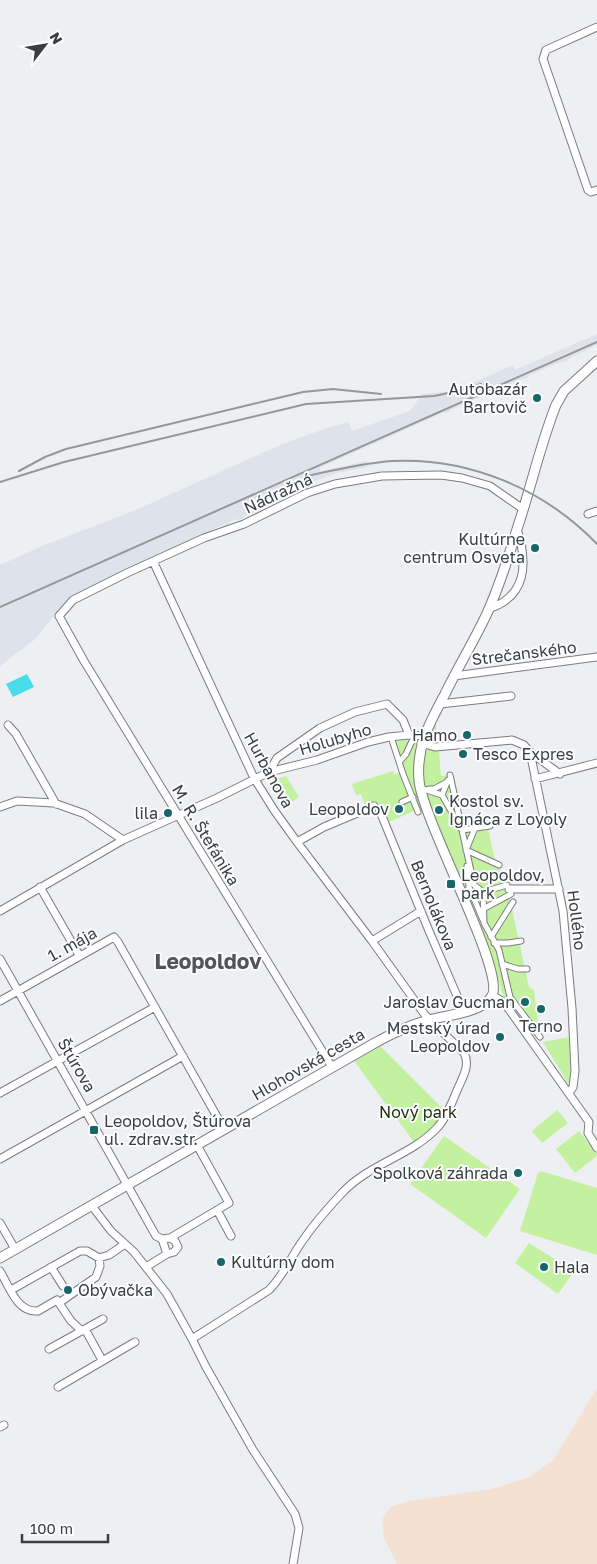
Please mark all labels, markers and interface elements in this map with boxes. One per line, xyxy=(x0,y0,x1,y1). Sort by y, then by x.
north arrow xyxy=(20,20,70,70)
text: N xyxy=(47,29,67,47)
place label: Autobazár Bartovič xyxy=(449,379,527,417)
marker: Autobazár Bartovič xyxy=(531,392,543,404)
street label: Nádražná xyxy=(241,468,315,518)
place label: Kultúrne centrum Osveta xyxy=(403,529,525,567)
marker: Kultúrne centrum Osveta xyxy=(529,542,541,554)
street label: Strečanského xyxy=(471,637,577,669)
street label: Holubyho xyxy=(296,719,374,759)
place label: Hamo xyxy=(412,725,457,745)
street label: Hurbanova xyxy=(240,729,298,811)
marker: Hamo xyxy=(461,729,473,741)
place label: Tesco Expres xyxy=(473,744,574,764)
marker: Tesco Expres xyxy=(457,748,469,760)
street label: M. R. Štefánika xyxy=(168,781,244,889)
place label: Kostol sv. Ignáca z Loyoly xyxy=(449,791,567,829)
place label: Leopoldov xyxy=(309,799,389,819)
place label: lila xyxy=(134,803,158,823)
marker: Leopoldov xyxy=(393,803,405,815)
marker: Kostol sv. Ignáca z Loyoly xyxy=(433,804,445,816)
marker: lila xyxy=(162,807,174,819)
street label: Bernolákova xyxy=(407,857,461,953)
place label: Leopoldov, park xyxy=(461,865,545,903)
marker: Leopoldov, park xyxy=(445,878,457,890)
street label: Hollého xyxy=(563,889,591,951)
street label: 1. mája xyxy=(44,922,100,966)
district label: Leopoldov xyxy=(154,948,262,974)
place label: Jaroslav Gucman xyxy=(383,992,515,1012)
marker: Jaroslav Gucman xyxy=(519,996,531,1008)
marker: Terno xyxy=(535,1003,547,1015)
place label: Terno xyxy=(519,1016,563,1036)
place label: Mestský úrad Leopoldov xyxy=(387,1018,490,1056)
street label: Hlohovská cesta xyxy=(248,1024,368,1104)
marker: Mestský úrad Leopoldov xyxy=(494,1031,506,1043)
street label: Štúrova xyxy=(54,1034,100,1096)
park label: Nový park xyxy=(379,1102,457,1122)
place label: Leopoldov, Štúrova ul. zdrav.str. xyxy=(104,1111,251,1149)
marker: Leopoldov, Štúrova ul. zdrav.str. xyxy=(88,1124,100,1136)
place label: Spolková záhrada xyxy=(373,1163,508,1183)
marker: Spolková záhrada xyxy=(512,1167,524,1179)
place label: Kultúrny dom xyxy=(231,1252,335,1272)
marker: Kultúrny dom xyxy=(215,1256,227,1268)
place label: Hala xyxy=(554,1257,589,1277)
marker: Hala xyxy=(538,1261,550,1273)
place label: Obývačka xyxy=(78,1280,153,1300)
marker: Obývačka xyxy=(62,1284,74,1296)
scale bar xyxy=(22,1512,109,1544)
text: 100 m xyxy=(30,1519,73,1537)

